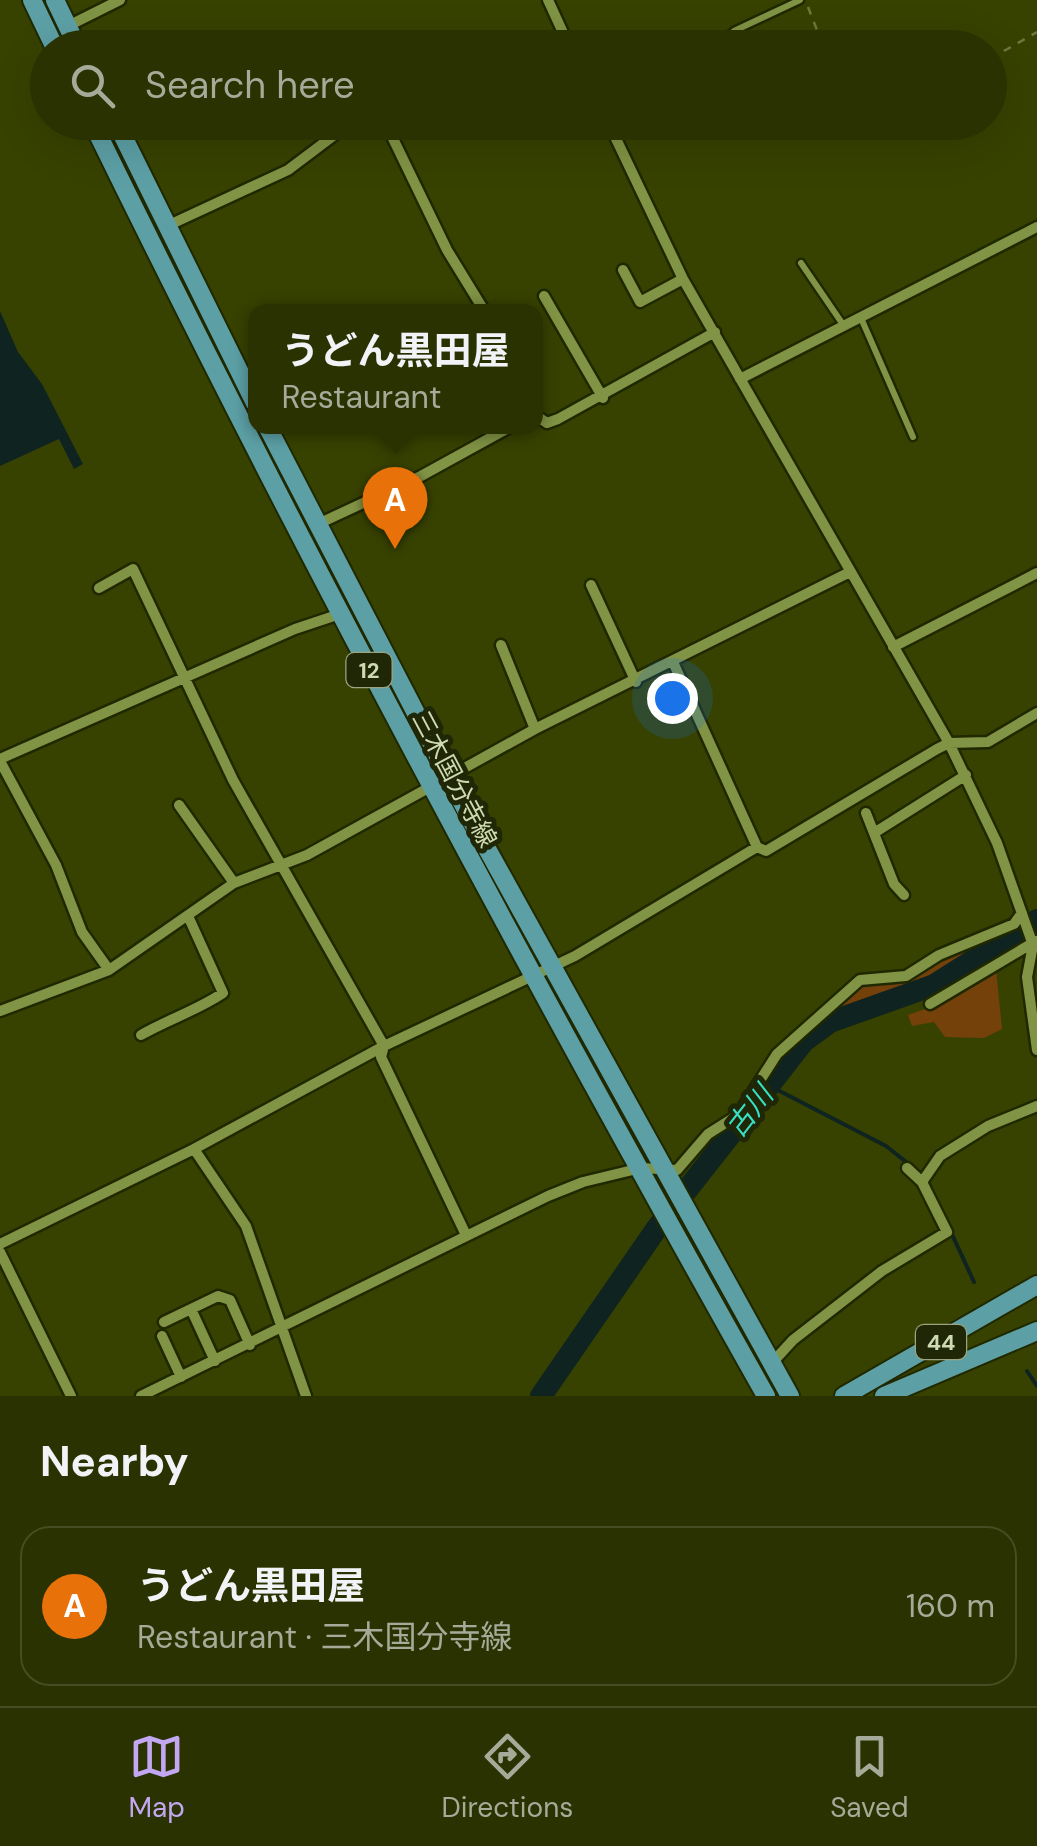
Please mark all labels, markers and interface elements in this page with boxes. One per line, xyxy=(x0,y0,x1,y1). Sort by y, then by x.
search box xyxy=(30,30,1007,140)
icon: search xyxy=(65,58,120,113)
text: Search here xyxy=(145,60,355,110)
popup xyxy=(248,304,543,434)
text: うどん黒田屋 xyxy=(281,326,510,376)
text: Restaurant xyxy=(281,376,442,418)
pin: A xyxy=(362,466,428,549)
road number: 12 xyxy=(346,653,392,687)
your location xyxy=(647,673,698,724)
street label: 三木国分寺線 xyxy=(405,705,504,853)
water label: 古川 xyxy=(718,1075,783,1145)
road number: 44 xyxy=(916,1325,966,1359)
text: Nearby xyxy=(40,1434,189,1489)
text: うどん黒田屋 xyxy=(137,1561,365,1611)
text: A xyxy=(63,1585,86,1627)
text: 160 m xyxy=(906,1585,995,1627)
text: Restaurant · 三木国分寺線 xyxy=(137,1616,512,1658)
tab: Map xyxy=(128,1729,185,1826)
tab: Directions xyxy=(442,1729,573,1826)
tab: Saved xyxy=(830,1729,909,1826)

